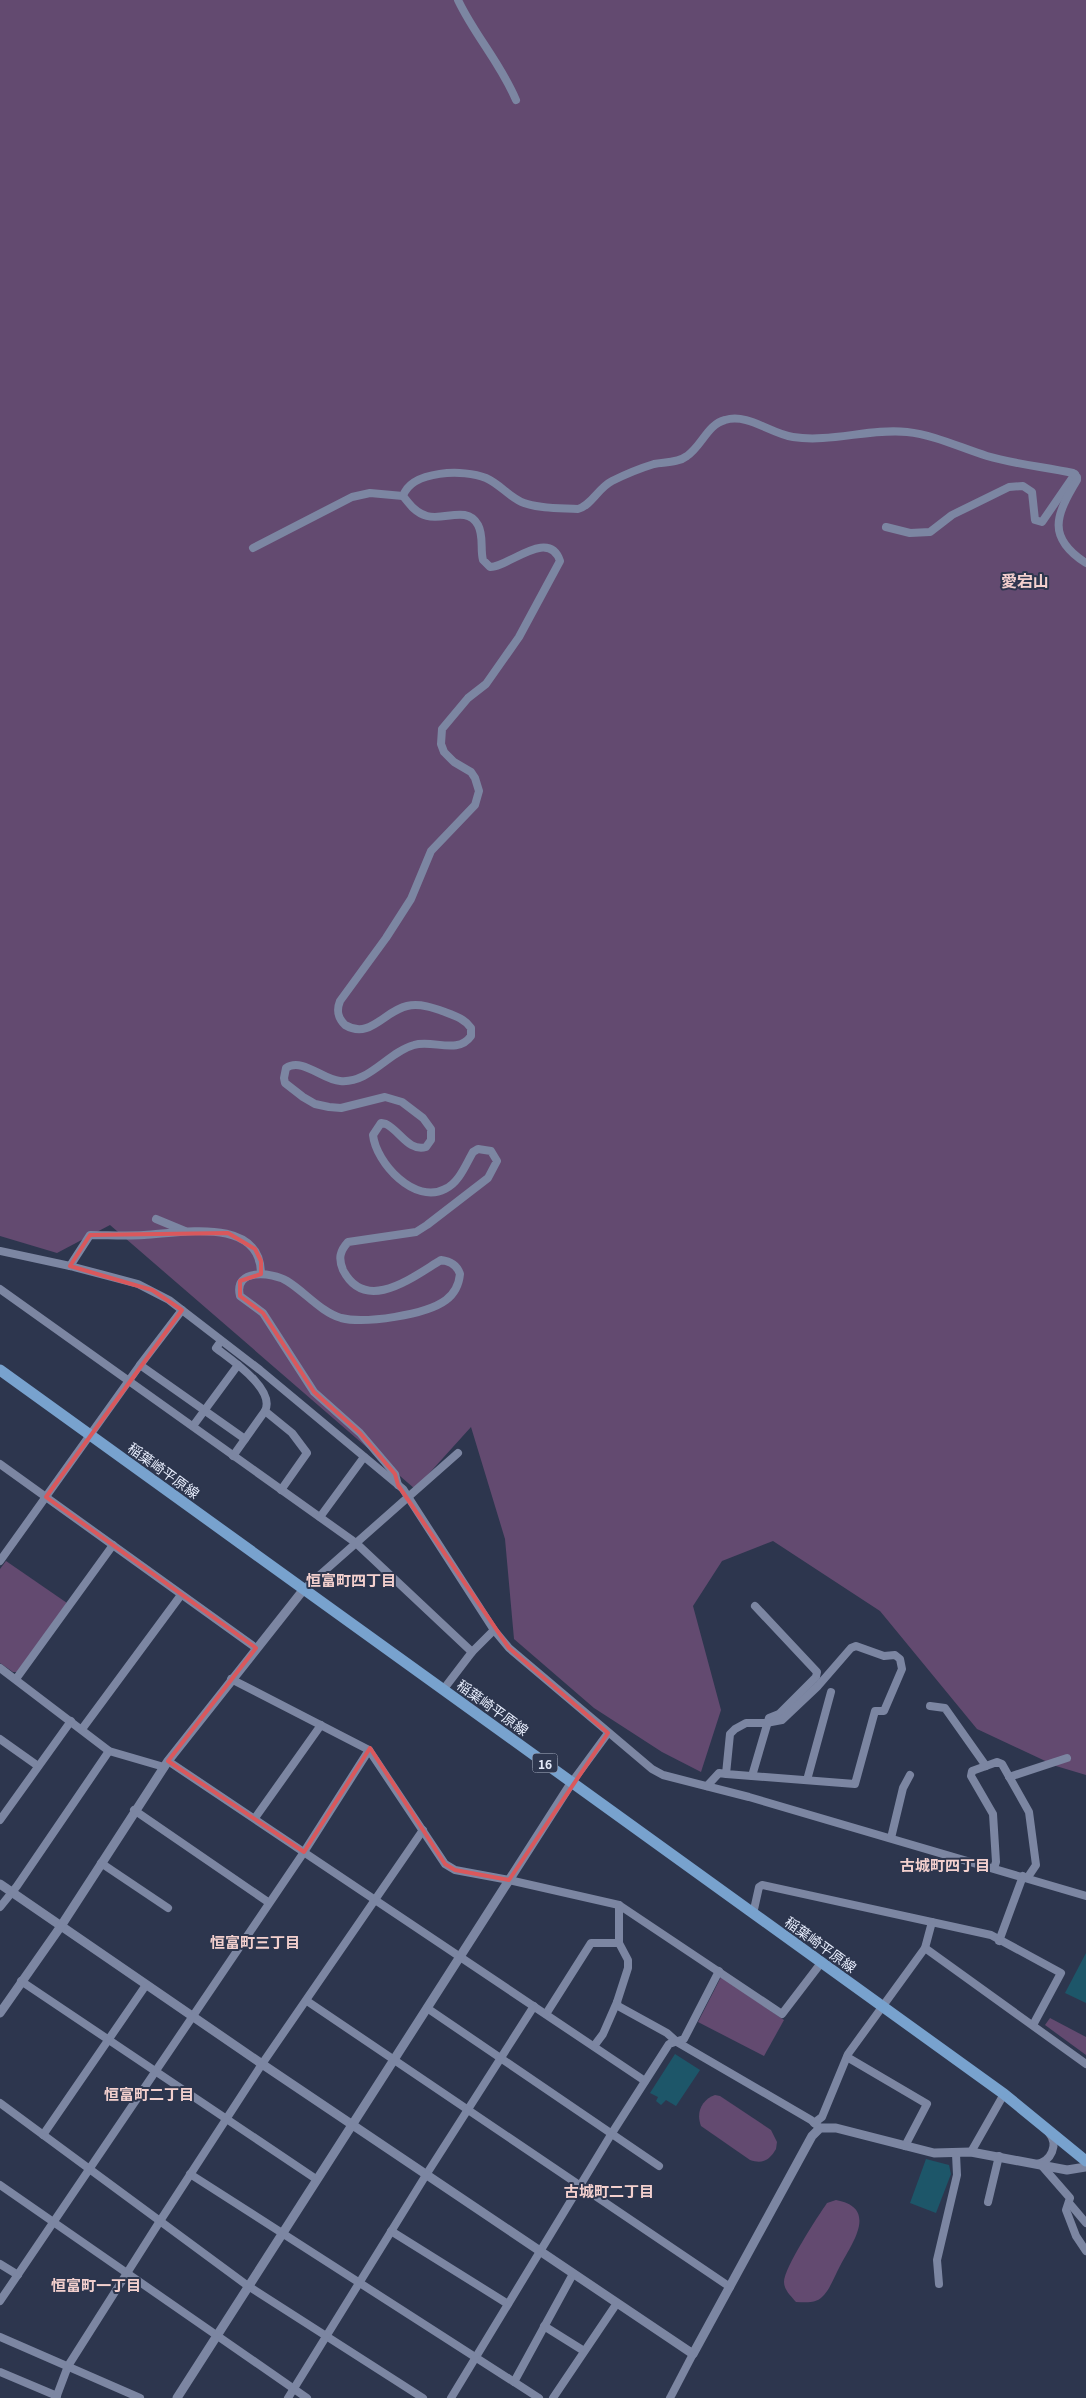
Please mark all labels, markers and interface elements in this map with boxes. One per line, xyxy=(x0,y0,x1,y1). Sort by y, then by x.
district label: 愛宕山 xyxy=(1001,568,1049,592)
street label: 稲葉崎平原線 xyxy=(124,1437,204,1503)
district label: 恒富町四丁目 xyxy=(306,1569,396,1590)
street label: 稲葉崎平原線 xyxy=(453,1674,533,1740)
road number: 16 xyxy=(532,1754,558,1772)
district label: 古城町四丁目 xyxy=(900,1854,990,1875)
street label: 稲葉崎平原線 xyxy=(781,1911,861,1977)
district label: 恒富町三丁目 xyxy=(210,1931,300,1952)
district label: 恒富町二丁目 xyxy=(104,2083,194,2104)
district label: 古城町二丁目 xyxy=(564,2180,654,2201)
district label: 恒富町一丁目 xyxy=(51,2274,141,2295)

